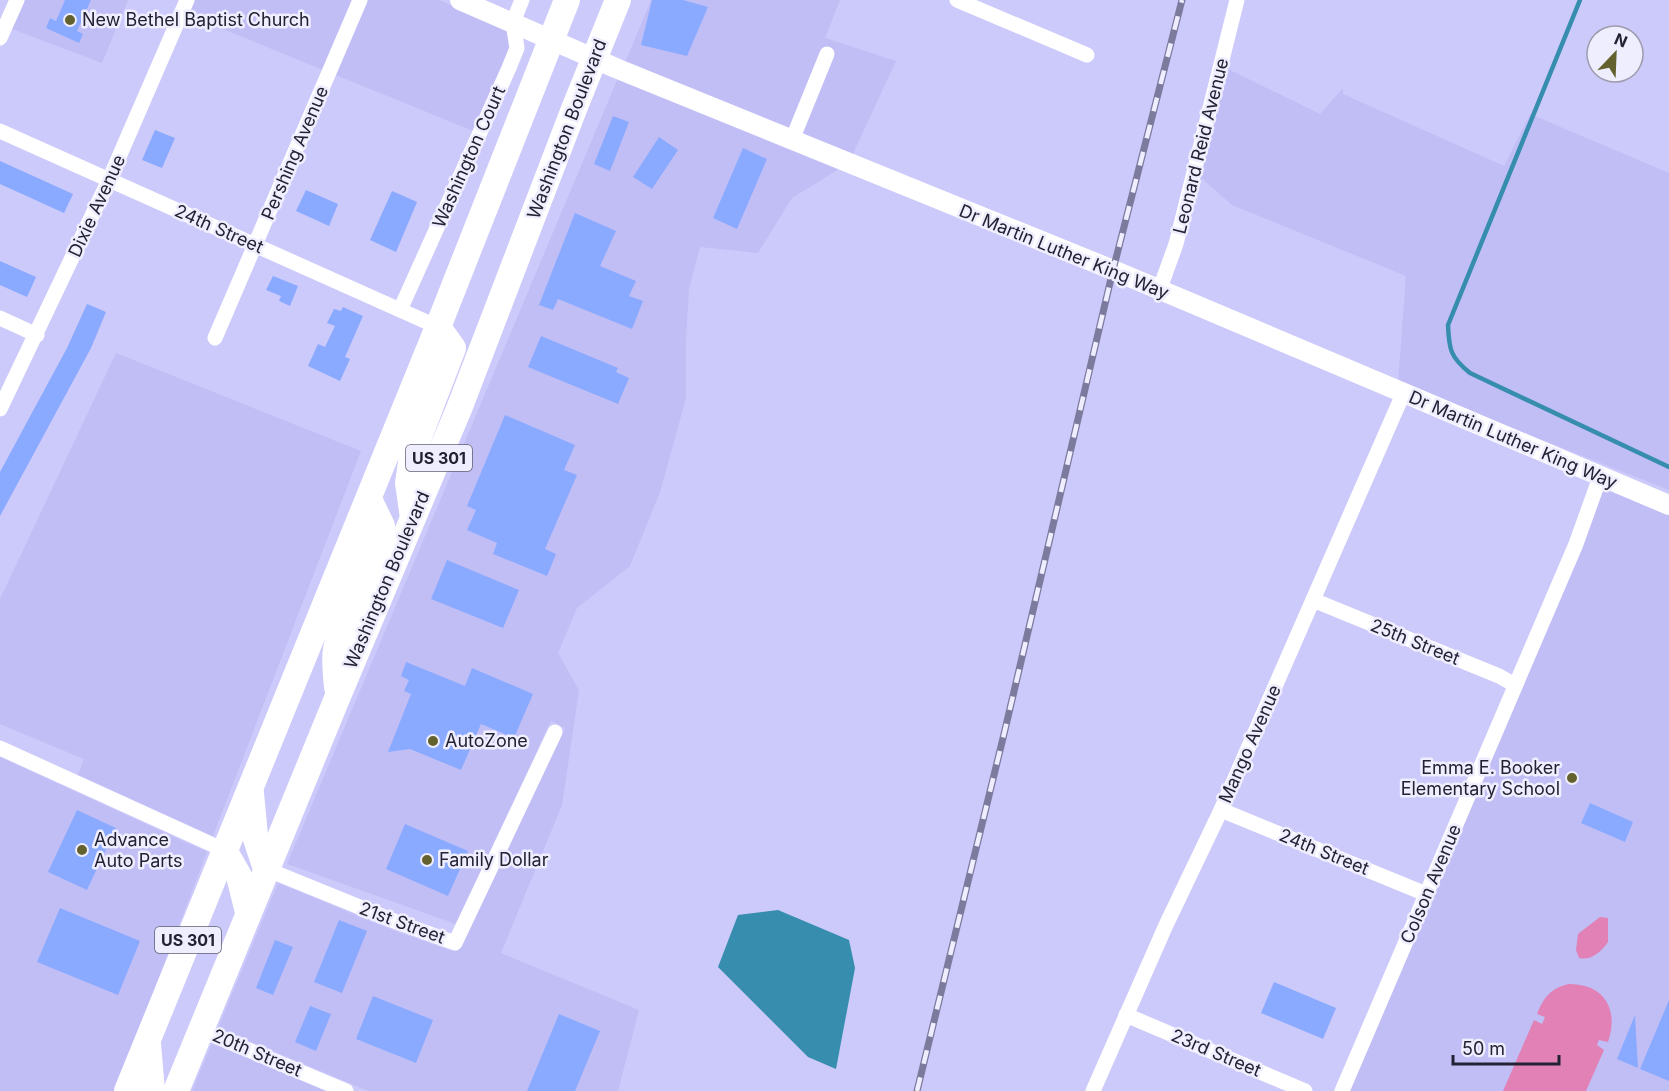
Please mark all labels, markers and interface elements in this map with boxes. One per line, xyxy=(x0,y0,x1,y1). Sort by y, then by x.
place label: New Bethel Baptist Church xyxy=(82,9,310,30)
marker: New Bethel Baptist Church xyxy=(63,13,77,27)
north arrow xyxy=(1585,24,1645,84)
text: N xyxy=(1611,29,1630,52)
street label: Washington Boulevard xyxy=(523,36,611,222)
street label: Leonard Reid Avenue xyxy=(1169,56,1233,236)
street label: Pershing Avenue xyxy=(257,83,332,223)
street label: Washington Court xyxy=(428,83,509,231)
street label: Dixie Avenue xyxy=(64,151,129,260)
street label: 24th Street xyxy=(172,200,267,257)
street label: Dr Martin Luther King Way xyxy=(956,200,1172,303)
street label: Dr Martin Luther King Way xyxy=(1406,386,1620,493)
road number: US 301 xyxy=(406,445,472,471)
street label: Washington Boulevard xyxy=(340,488,433,672)
street label: 25th Street xyxy=(1368,614,1463,669)
street label: Mango Avenue xyxy=(1214,681,1285,806)
place label: AutoZone xyxy=(445,730,528,751)
marker: AutoZone xyxy=(426,734,440,748)
place label: Emma E. Booker Elementary School xyxy=(1401,757,1560,799)
marker: Emma E. Booker Elementary School xyxy=(1565,771,1579,785)
street label: Colson Avenue xyxy=(1396,821,1465,947)
street label: 24th Street xyxy=(1276,824,1372,879)
place label: Advance Auto Parts xyxy=(94,829,183,871)
marker: Advance Auto Parts xyxy=(75,843,89,857)
place label: Family Dollar xyxy=(439,849,549,870)
marker: Family Dollar xyxy=(420,853,434,867)
street label: 21st Street xyxy=(357,897,448,948)
road number: US 301 xyxy=(155,927,221,953)
street label: 20th Street xyxy=(209,1024,305,1081)
street label: 23rd Street xyxy=(1168,1024,1264,1081)
scale bar xyxy=(1453,1028,1560,1066)
text: 50 m xyxy=(1462,1038,1505,1059)

